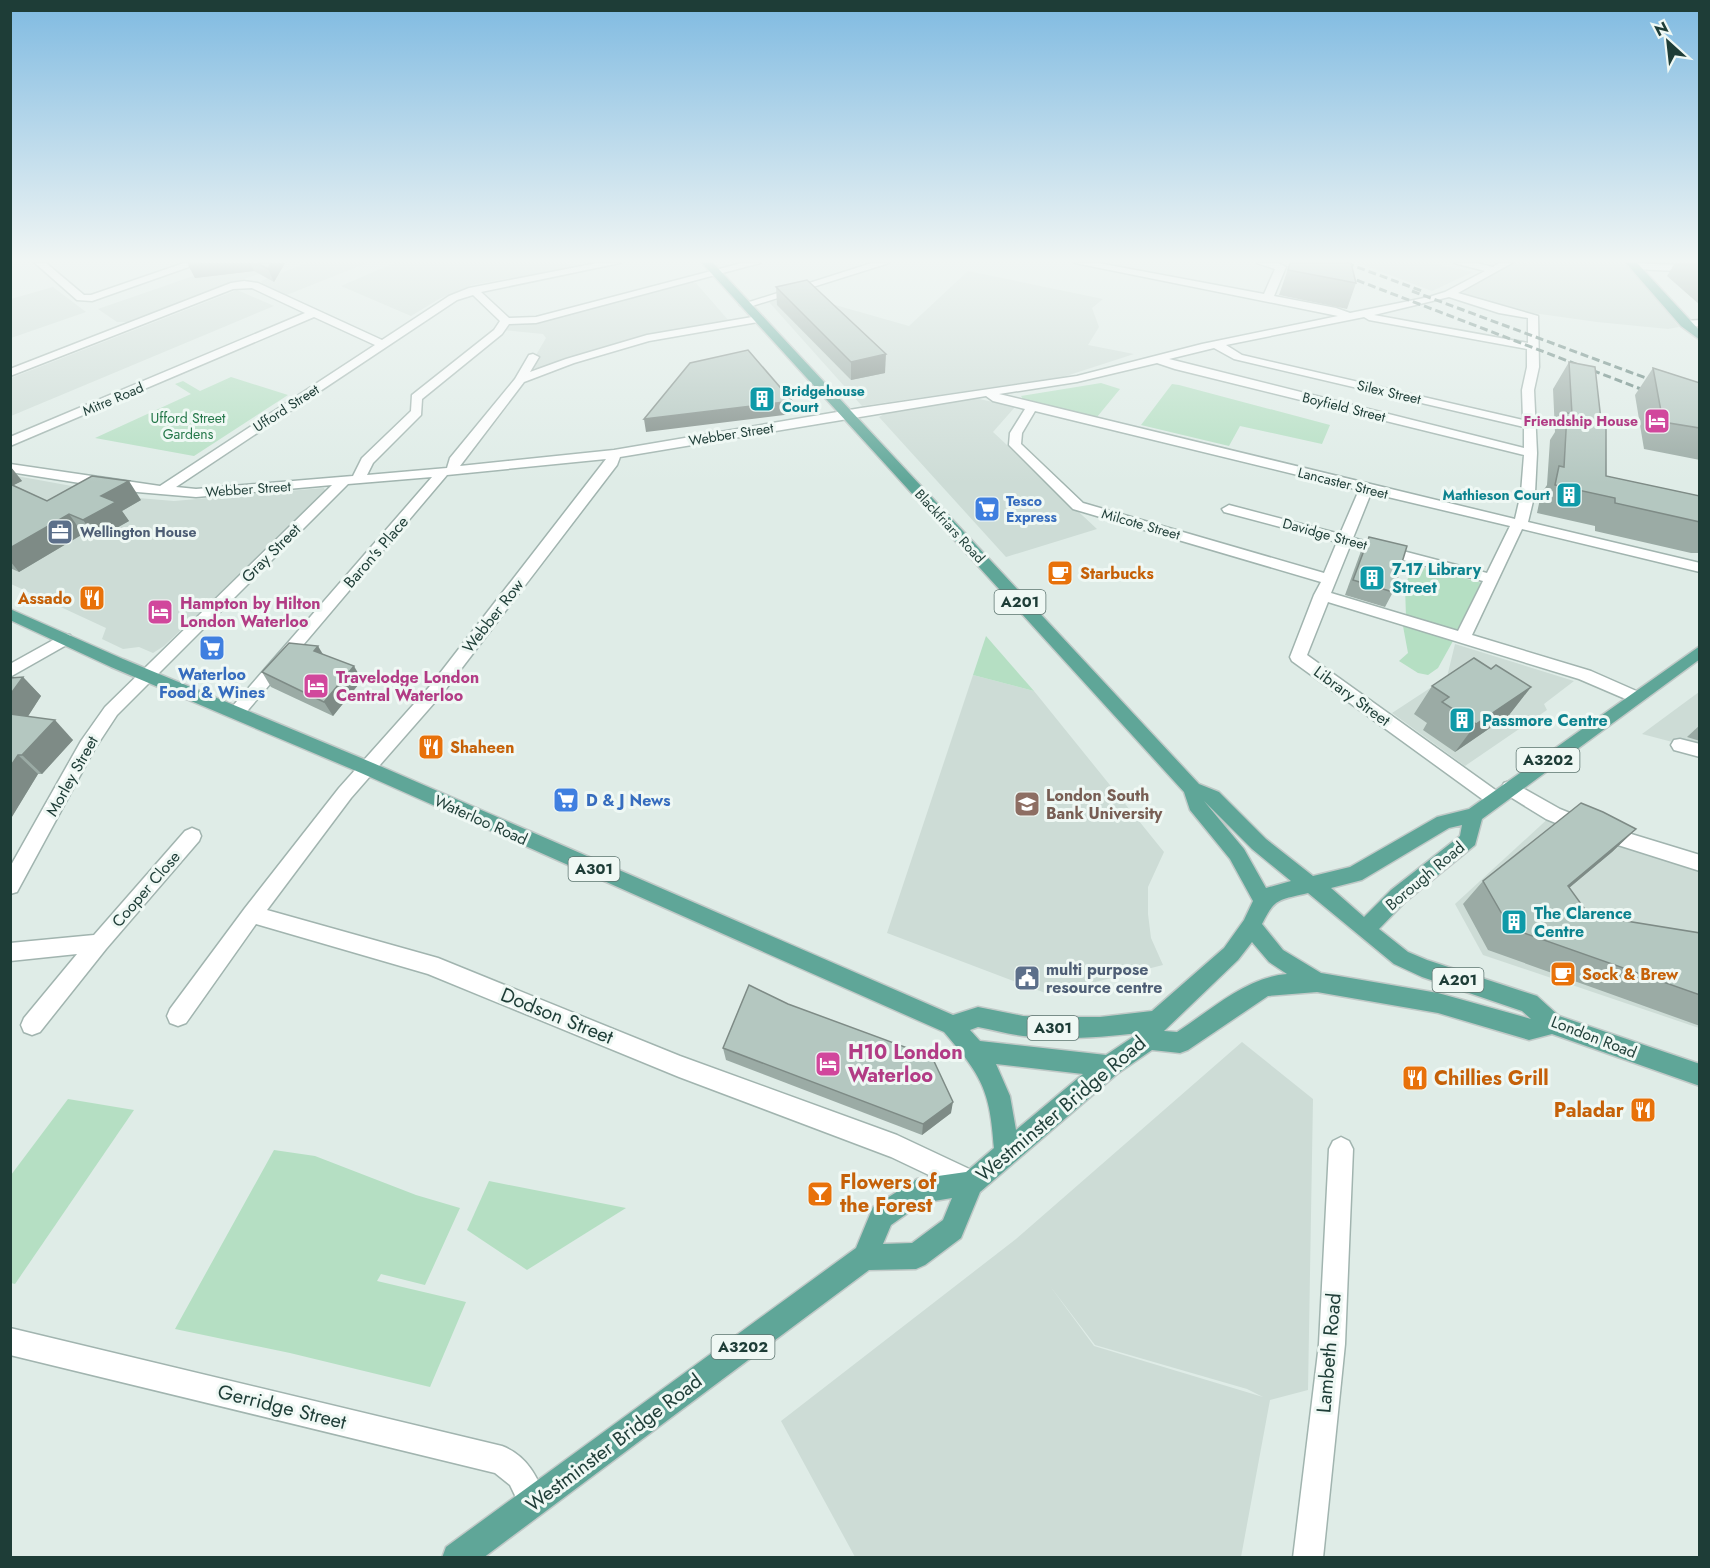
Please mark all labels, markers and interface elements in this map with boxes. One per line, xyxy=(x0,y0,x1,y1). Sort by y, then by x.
north arrow xyxy=(1638,12,1698,72)
text: N xyxy=(1651,16,1672,42)
street label: Silex Street xyxy=(1355,375,1424,409)
street label: Mitre Road xyxy=(79,377,147,421)
street label: Ufford Street xyxy=(249,379,323,437)
place label: Bridgehouse Court xyxy=(782,381,865,417)
building icon: Bridgehouse Court xyxy=(747,384,777,414)
street label: Boyfield Street xyxy=(1300,387,1388,427)
hotel icon: Friendship House xyxy=(1642,406,1672,436)
park label: Ufford Street Gardens xyxy=(151,408,226,444)
place label: Friendship House xyxy=(1523,411,1638,431)
street label: Webber Street xyxy=(687,417,775,451)
street label: Lancaster Street xyxy=(1296,462,1391,504)
street label: Webber Street xyxy=(205,476,292,502)
building icon: Mathieson Court xyxy=(1554,480,1584,510)
street label: Blackfriars Road xyxy=(910,485,990,567)
place label: Mathieson Court xyxy=(1442,485,1551,505)
place label: Tesco Express xyxy=(1006,491,1057,527)
supermarket icon: Tesco Express xyxy=(972,494,1002,524)
street label: Milcote Street xyxy=(1099,503,1183,545)
street label: Baron's Place xyxy=(338,511,414,593)
street label: Davidge Street xyxy=(1281,513,1370,555)
office icon: Wellington House xyxy=(45,517,75,547)
street label: Gray Street xyxy=(236,518,306,588)
place label: Wellington House xyxy=(80,522,197,542)
cafe icon: Starbucks xyxy=(1045,558,1075,588)
place label: 7-17 Library Street xyxy=(1392,558,1482,599)
place label: Starbucks xyxy=(1080,562,1154,585)
building icon: 7-17 Library Street xyxy=(1357,563,1387,593)
street label: Webber Row xyxy=(457,574,529,658)
restaurant icon: Assado xyxy=(77,583,107,613)
place label: Assado xyxy=(17,587,72,610)
road number: A201 xyxy=(994,590,1046,614)
place label: Hampton by Hilton London Waterloo xyxy=(180,592,321,633)
hotel icon: Hampton by Hilton London Waterloo xyxy=(145,597,175,627)
supermarket icon: Waterloo Food & Wines xyxy=(197,633,227,663)
street label: Library Street xyxy=(1309,660,1395,732)
place label: Waterloo Food & Wines xyxy=(159,663,265,704)
place label: Travelodge London Central Waterloo xyxy=(336,666,479,707)
hotel icon: Travelodge London Central Waterloo xyxy=(301,671,331,701)
building icon: Passmore Centre xyxy=(1447,705,1477,735)
place label: Passmore Centre xyxy=(1482,709,1608,732)
street label: Morley Street xyxy=(40,731,104,820)
restaurant icon: Shaheen xyxy=(416,732,446,762)
place label: Shaheen xyxy=(450,736,514,759)
road number: A3202 xyxy=(1516,748,1580,772)
place label: London South Bank University xyxy=(1046,784,1163,825)
supermarket icon: D & J News xyxy=(551,785,581,815)
street label: Waterloo Road xyxy=(431,789,531,851)
place label: D & J News xyxy=(586,789,671,812)
school or university icon: London South Bank University xyxy=(1012,789,1042,819)
street label: Borough Road xyxy=(1380,836,1470,916)
street label: Cooper Close xyxy=(106,846,186,932)
road number: A301 xyxy=(568,857,620,881)
place label: The Clarence Centre xyxy=(1534,902,1632,943)
building icon: The Clarence Centre xyxy=(1499,907,1529,937)
place label: multi purpose resource centre xyxy=(1046,958,1163,999)
cafe icon: Sock & Brew xyxy=(1548,959,1578,989)
public building icon: multi purpose resource centre xyxy=(1012,963,1042,993)
place label: Sock & Brew xyxy=(1582,963,1679,986)
road number: A201 xyxy=(1432,968,1484,992)
street label: Dodson Street xyxy=(496,980,618,1052)
street label: London Road xyxy=(1548,1010,1640,1064)
road number: A301 xyxy=(1028,1016,1078,1040)
street label: Westminster Bridge Road xyxy=(970,1029,1152,1189)
place label: H10 London Waterloo xyxy=(848,1038,963,1090)
hotel icon: H10 London Waterloo xyxy=(813,1049,843,1079)
restaurant icon: Chillies Grill xyxy=(1400,1063,1430,1093)
place label: Chillies Grill xyxy=(1434,1064,1549,1093)
restaurant icon: Paladar xyxy=(1628,1095,1658,1125)
place label: Paladar xyxy=(1554,1096,1625,1125)
place label: Flowers of the Forest xyxy=(840,1168,937,1220)
bar icon: Flowers of the Forest xyxy=(805,1179,835,1209)
street label: Lambeth Road xyxy=(1309,1292,1349,1414)
road number: A3202 xyxy=(712,1335,774,1359)
street label: Westminster Bridge Road xyxy=(520,1367,708,1519)
street label: Gerridge Street xyxy=(215,1377,350,1437)

